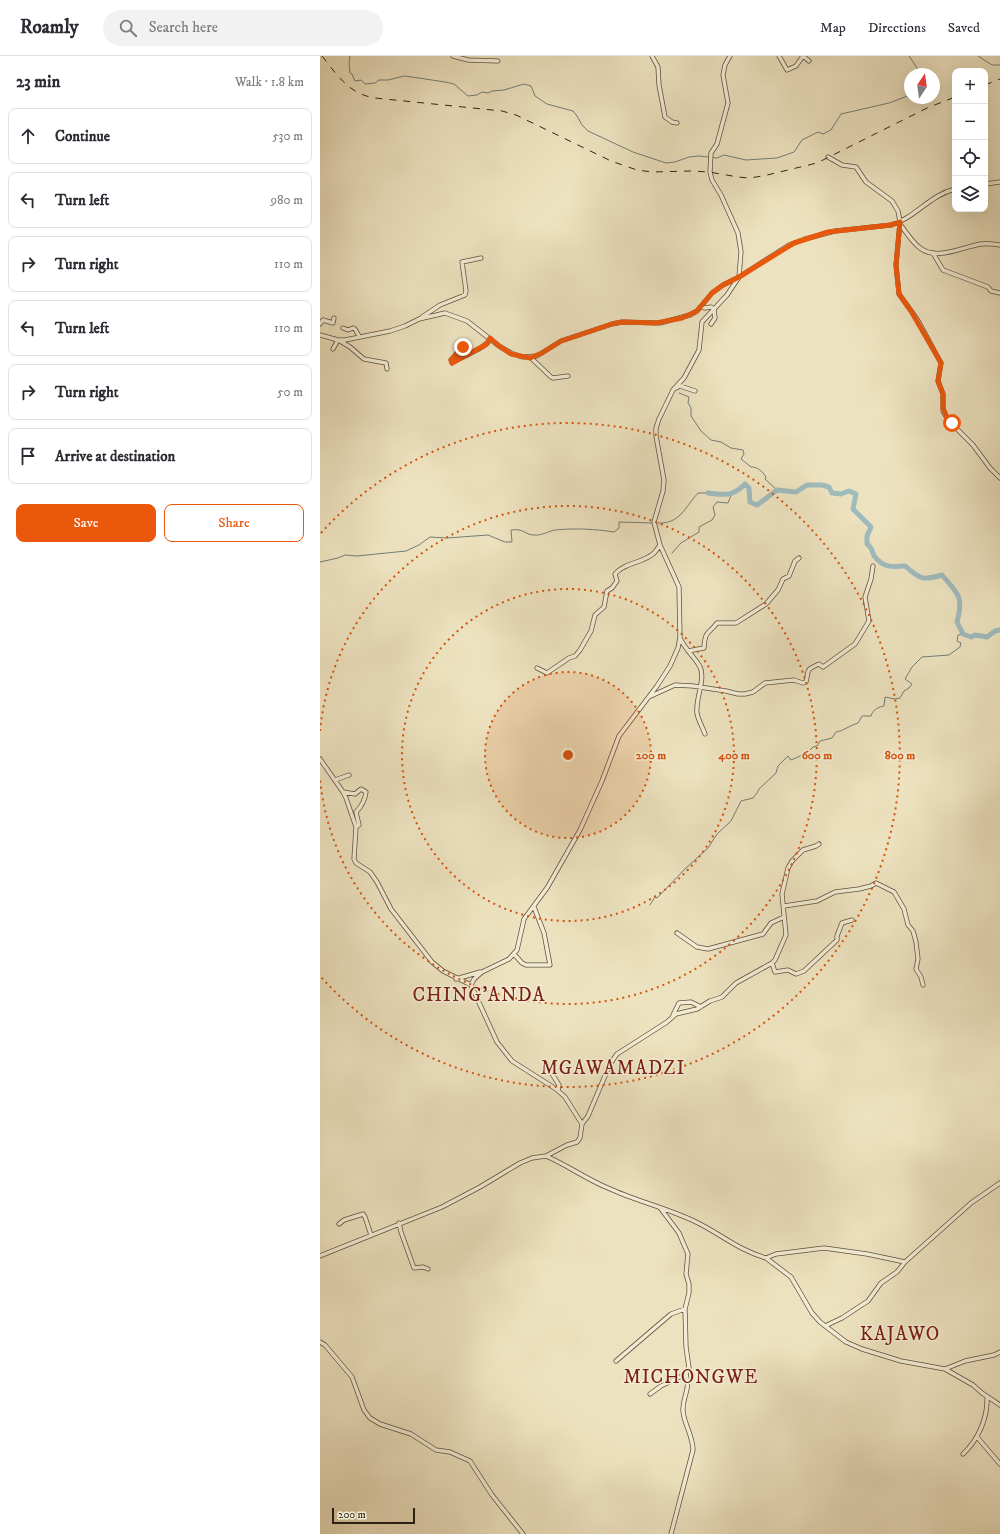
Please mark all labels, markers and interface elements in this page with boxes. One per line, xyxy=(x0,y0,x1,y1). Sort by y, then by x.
search box xyxy=(103,10,383,46)
text: Roamly xyxy=(20,16,79,39)
icon: search xyxy=(117,17,139,39)
text: Search here xyxy=(149,18,218,37)
text: Map xyxy=(820,19,846,37)
text: Directions xyxy=(868,19,926,37)
text: Saved xyxy=(948,19,980,37)
north arrow xyxy=(904,68,940,104)
map controls xyxy=(952,68,988,212)
button: + xyxy=(952,68,988,104)
text: 23 min xyxy=(16,71,60,93)
text: Walk · 1.8 km xyxy=(235,74,304,90)
button: − xyxy=(952,104,988,140)
icon: ahead xyxy=(17,125,39,147)
text: Continue xyxy=(55,127,110,146)
text: 530 m xyxy=(272,128,303,144)
button: locate xyxy=(952,140,988,176)
button: layers xyxy=(952,176,988,212)
icon: left xyxy=(17,189,39,211)
text: Turn left xyxy=(55,191,109,210)
text: 980 m xyxy=(270,192,303,208)
icon: right xyxy=(17,253,39,275)
text: Turn right xyxy=(55,255,118,274)
text: 110 m xyxy=(274,256,303,272)
icon: left xyxy=(17,317,39,339)
text: Turn left xyxy=(55,319,109,338)
text: 110 m xyxy=(274,320,303,336)
route end xyxy=(454,338,472,356)
icon: right xyxy=(17,381,39,403)
text: Turn right xyxy=(55,383,118,402)
text: 50 m xyxy=(277,384,303,400)
route start xyxy=(943,414,961,432)
icon: arrive xyxy=(17,445,39,467)
text: Arrive at destination xyxy=(55,447,175,466)
button: Save xyxy=(16,504,156,542)
button: Share xyxy=(164,504,304,542)
centre of rings xyxy=(561,748,575,762)
text: 200 m xyxy=(636,748,666,763)
text: 400 m xyxy=(717,748,750,763)
text: 600 m xyxy=(802,748,832,763)
text: 800 m xyxy=(885,748,915,763)
district label: CHING'ANDA xyxy=(412,984,546,1007)
district label: MGAWAMADZI xyxy=(541,1057,685,1080)
district label: KAJAWO xyxy=(860,1323,940,1346)
district label: MICHONGWE xyxy=(623,1366,759,1389)
scale bar xyxy=(332,1506,415,1525)
text: 200 m xyxy=(338,1508,366,1522)

